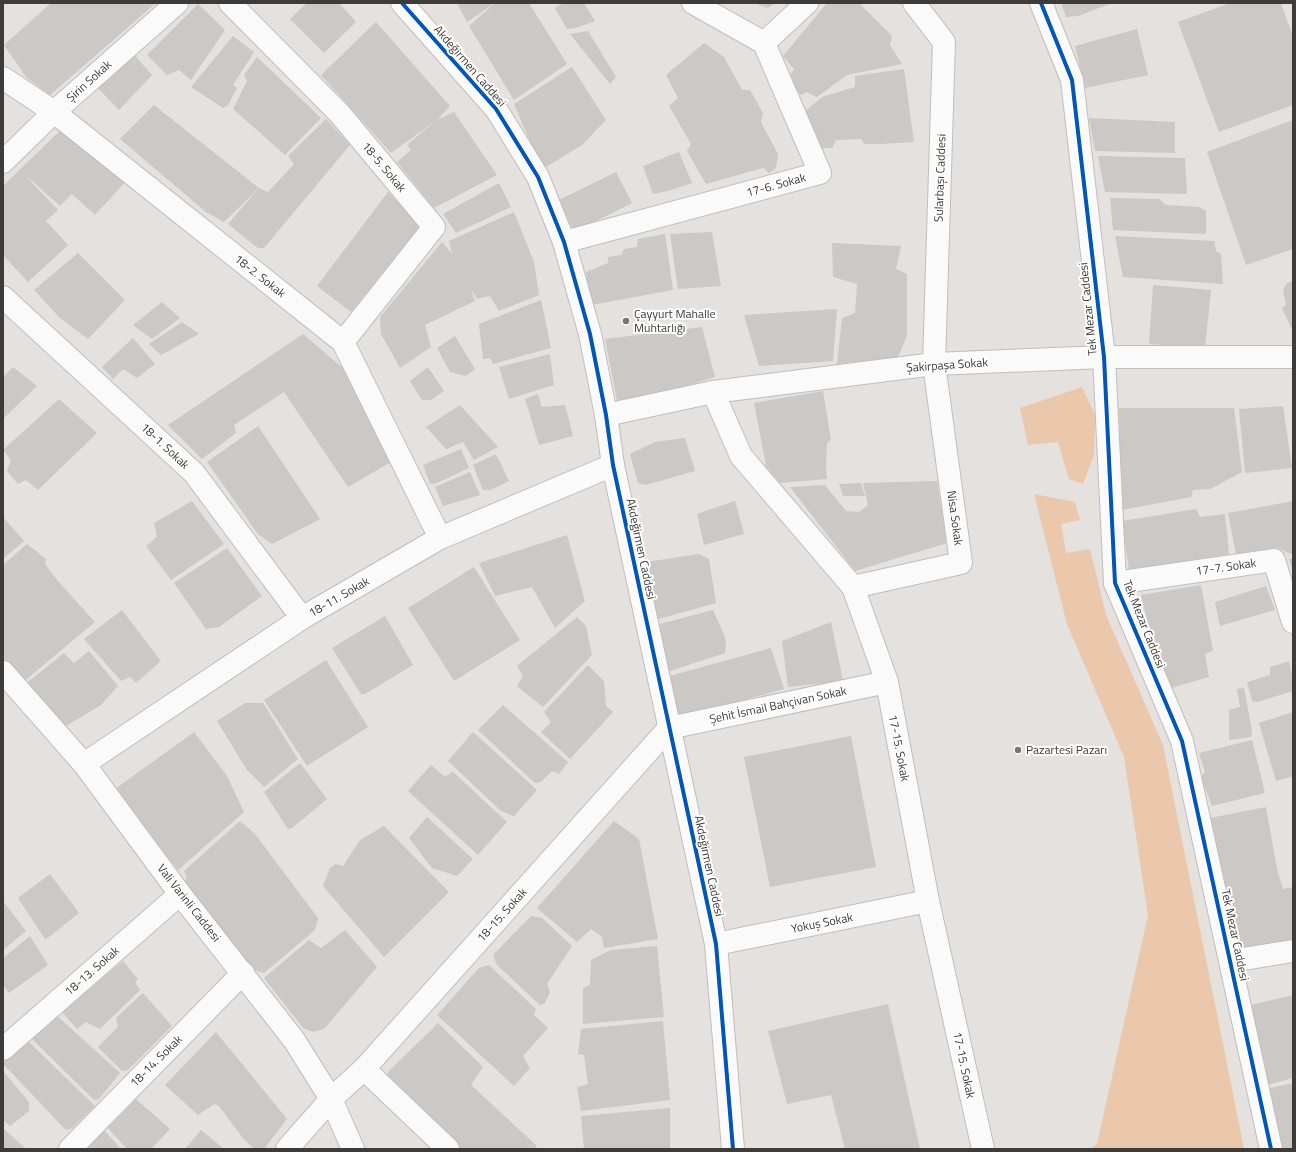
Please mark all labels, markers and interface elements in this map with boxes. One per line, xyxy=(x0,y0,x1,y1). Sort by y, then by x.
street label: Akdeğirmen Caddesi xyxy=(429,21,511,111)
street label: Şirin Sokak xyxy=(62,55,116,106)
street label: Sularbaşı Caddesi xyxy=(928,133,951,223)
street label: 18-5. Sokak xyxy=(358,137,411,196)
street label: 17-6. Sokak xyxy=(744,167,808,202)
street label: 18-2. Sokak xyxy=(230,249,290,302)
street label: Tek Mezar Caddesi xyxy=(1073,262,1102,357)
place label: Çayyurt Mahalle Muhtarlığı xyxy=(634,304,716,337)
marker: Çayyurt Mahalle Muhtarlığı xyxy=(621,316,631,326)
street label: Şakirpaşa Sokak xyxy=(905,352,989,377)
street label: 18-1. Sokak xyxy=(137,418,194,474)
street label: Nisa Sokak xyxy=(942,489,969,547)
street label: Akdeğirmen Caddesi xyxy=(622,497,661,601)
street label: 17-7. Sokak xyxy=(1194,553,1258,580)
street label: 18-11. Sokak xyxy=(305,571,373,622)
street label: Tek Mezar Caddesi xyxy=(1118,577,1171,671)
street label: Şehit İsmail Bahçivan Sokak xyxy=(707,681,849,728)
street label: 17-15. Sokak xyxy=(884,713,915,783)
place label: Pazartesi Pazarı xyxy=(1026,740,1107,759)
marker: Pazartesi Pazarı xyxy=(1013,745,1023,755)
street label: Akdeğirmen Caddesi xyxy=(690,814,729,918)
street label: Vali Varinli Caddesi xyxy=(153,860,226,946)
street label: 18-15. Sokak xyxy=(472,883,531,946)
street label: Tek Mezar Caddesi xyxy=(1216,887,1255,983)
street label: Yokuş Sokak xyxy=(789,907,855,938)
street label: 18-13. Sokak xyxy=(60,941,124,1000)
street label: 18-14. Sokak xyxy=(125,1030,186,1091)
street label: 17-15. Sokak xyxy=(948,1030,981,1100)

